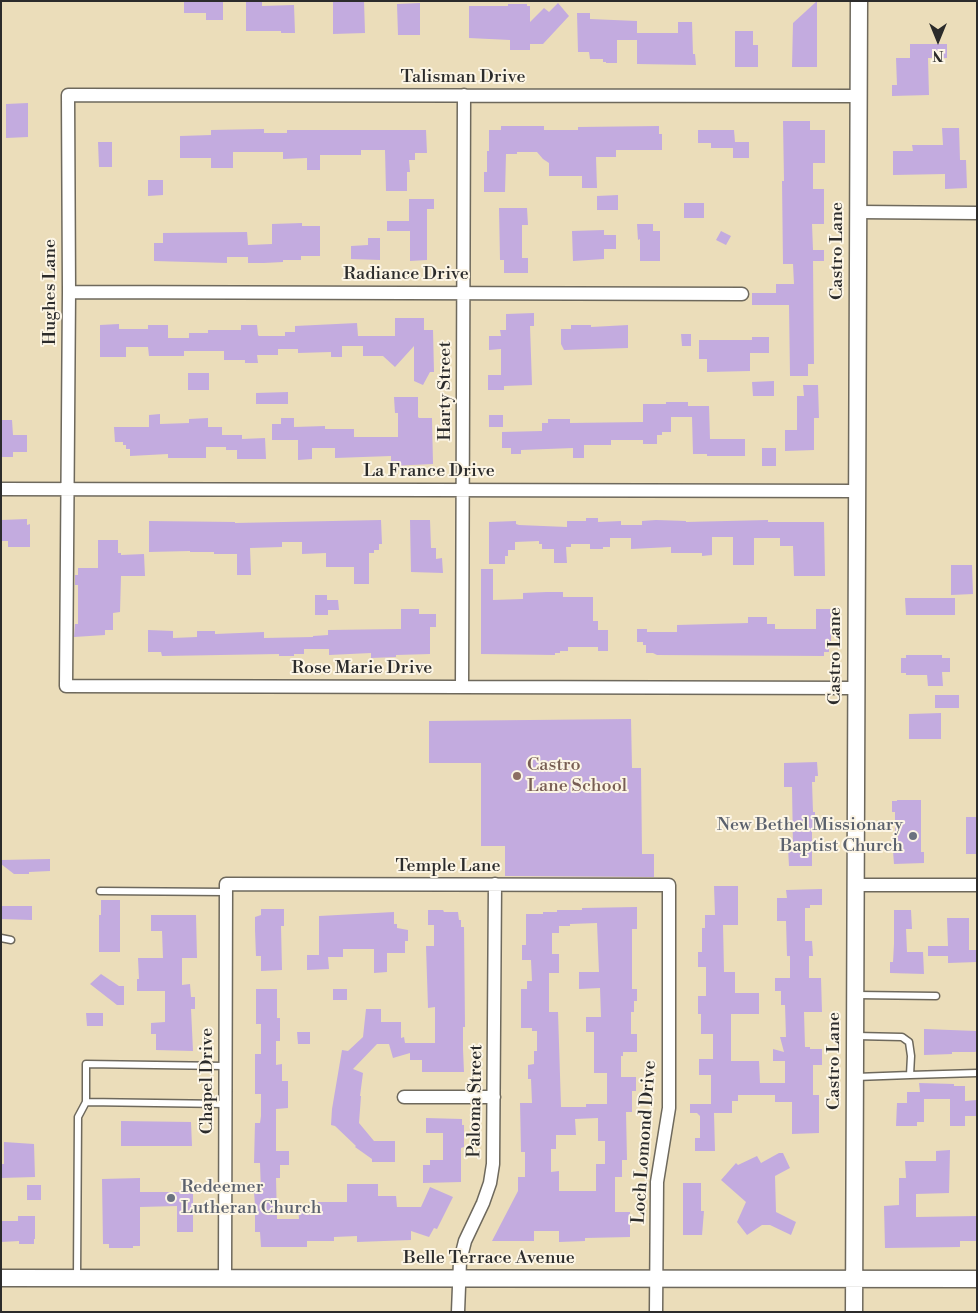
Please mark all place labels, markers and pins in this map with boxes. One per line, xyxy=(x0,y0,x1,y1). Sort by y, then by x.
place label: Castro Lane School xyxy=(527,755,627,798)
marker: Castro Lane School xyxy=(511,770,523,782)
place label: New Bethel Missionary Baptist Church xyxy=(717,815,903,858)
marker: New Bethel Missionary Baptist Church xyxy=(907,830,919,842)
place label: Redeemer Lutheran Church xyxy=(181,1177,321,1220)
marker: Redeemer Lutheran Church xyxy=(165,1192,177,1204)

